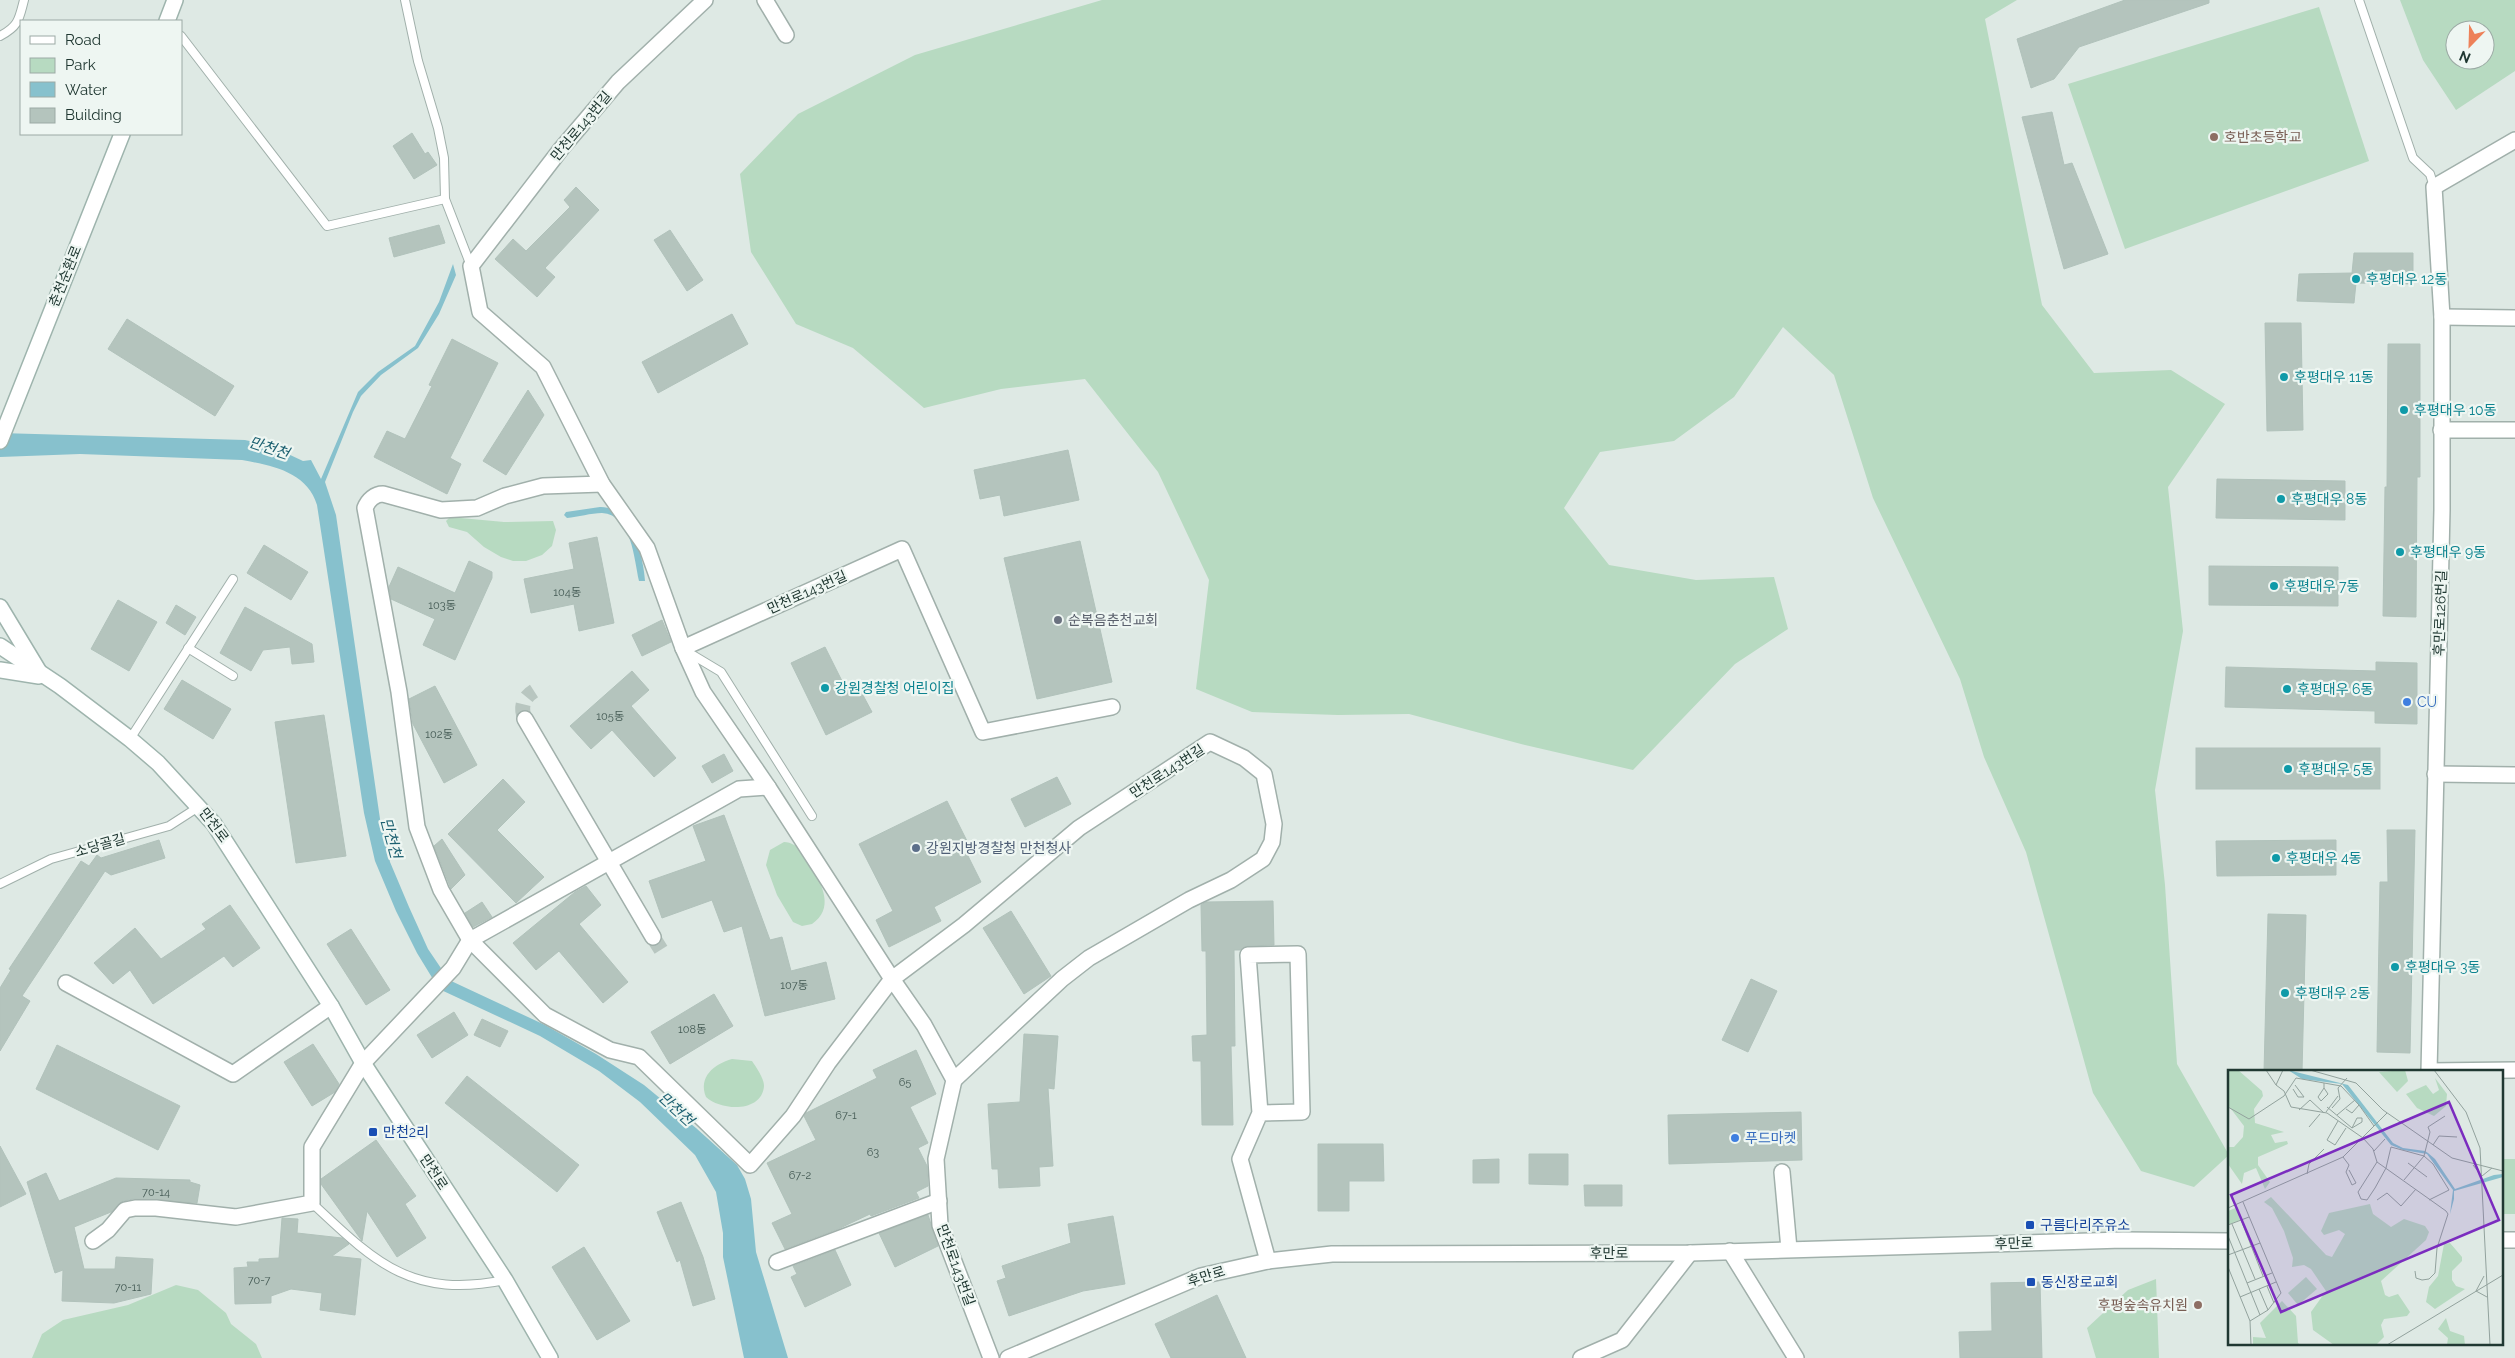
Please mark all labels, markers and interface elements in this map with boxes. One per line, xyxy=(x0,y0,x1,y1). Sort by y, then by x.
legend xyxy=(20,20,182,135)
north arrow xyxy=(2445,20,2495,70)
text: Road xyxy=(65,31,101,49)
text: N xyxy=(2457,48,2473,66)
text: Park xyxy=(65,56,96,74)
text: Water xyxy=(65,81,108,99)
street label: 만천로143번길 xyxy=(547,88,615,164)
text: Building xyxy=(65,106,122,124)
place label: 호반초등학교 xyxy=(2224,129,2301,145)
marker: 호반초등학교 xyxy=(2208,131,2220,143)
street label: 춘천순환로 xyxy=(46,243,85,309)
place label: 후평대우 12동 xyxy=(2366,271,2447,287)
marker: 후평대우 12동 xyxy=(2350,273,2362,285)
place label: 후평대우 11동 xyxy=(2294,369,2374,385)
marker: 후평대우 11동 xyxy=(2278,371,2290,383)
place label: 후평대우 10동 xyxy=(2414,402,2497,418)
marker: 후평대우 10동 xyxy=(2398,404,2410,416)
water label: 만천천 xyxy=(247,433,294,464)
place label: 후평대우 8동 xyxy=(2291,491,2367,507)
marker: 후평대우 8동 xyxy=(2275,493,2287,505)
place label: 후평대우 9동 xyxy=(2410,544,2486,560)
marker: 후평대우 9동 xyxy=(2394,546,2406,558)
street label: 만천로143번길 xyxy=(765,567,849,617)
street label: 후만로126번길 xyxy=(2431,570,2449,656)
place label: 후평대우 7동 xyxy=(2284,578,2360,594)
marker: 후평대우 7동 xyxy=(2268,580,2280,592)
house number: 104동 xyxy=(553,586,581,599)
house number: 103동 xyxy=(428,599,456,612)
place label: 순복음춘천교회 xyxy=(1068,612,1158,628)
marker: 순복음춘천교회 xyxy=(1052,614,1064,626)
place label: 강원경찰청 어린이집 xyxy=(835,680,955,696)
place label: 후평대우 6동 xyxy=(2297,681,2374,697)
marker: 강원경찰청 어린이집 xyxy=(819,682,831,694)
marker: 후평대우 6동 xyxy=(2281,683,2293,695)
place label: CU xyxy=(2417,694,2437,710)
marker: CU xyxy=(2401,696,2413,708)
house number: 105동 xyxy=(596,710,624,723)
house number: 102동 xyxy=(425,728,453,741)
street label: 만천로143번길 xyxy=(1127,741,1207,801)
place label: 후평대우 5동 xyxy=(2298,761,2374,777)
marker: 후평대우 5동 xyxy=(2282,763,2294,775)
street label: 만천로 xyxy=(196,805,232,845)
water label: 만천천 xyxy=(377,816,406,862)
street label: 소당골길 xyxy=(73,830,127,860)
place label: 강원지방경찰청 만천청사 xyxy=(926,840,1071,856)
marker: 강원지방경찰청 만천청사 xyxy=(910,842,922,854)
place label: 후평대우 4동 xyxy=(2286,850,2362,866)
marker: 후평대우 4동 xyxy=(2270,852,2282,864)
place label: 후평대우 3동 xyxy=(2405,959,2481,975)
marker: 후평대우 3동 xyxy=(2389,961,2401,973)
house number: 107동 xyxy=(780,979,808,992)
place label: 후평대우 2동 xyxy=(2295,985,2370,1001)
marker: 후평대우 2동 xyxy=(2279,987,2291,999)
house number: 108동 xyxy=(678,1023,706,1036)
inset map xyxy=(2228,1070,2502,1346)
house number: 65 xyxy=(899,1076,911,1089)
water label: 만천천 xyxy=(655,1088,699,1131)
house number: 67-1 xyxy=(835,1109,857,1122)
place label: 만천2리 xyxy=(383,1124,429,1140)
marker: 만천2리 xyxy=(367,1126,379,1138)
place label: 푸드마켓 xyxy=(1745,1130,1797,1146)
marker: 푸드마켓 xyxy=(1729,1132,1741,1144)
house number: 63 xyxy=(867,1146,879,1159)
street label: 만천로 xyxy=(417,1151,451,1193)
house number: 67-2 xyxy=(789,1169,812,1182)
house number: 70-14 xyxy=(142,1186,170,1199)
place label: 구름다리주유소 xyxy=(2040,1217,2130,1233)
marker: 구름다리주유소 xyxy=(2024,1219,2036,1231)
street label: 만천로143번길 xyxy=(934,1222,978,1308)
street label: 후만로 xyxy=(1994,1234,2034,1252)
street label: 후만로 xyxy=(1590,1245,1628,1261)
street label: 후만로 xyxy=(1185,1263,1227,1289)
house number: 70-7 xyxy=(248,1274,270,1287)
place label: 동신장로교회 xyxy=(2041,1274,2118,1290)
marker: 동신장로교회 xyxy=(2025,1276,2037,1288)
house number: 70-11 xyxy=(115,1281,142,1294)
place label: 후평숲속유치원 xyxy=(2098,1297,2188,1313)
marker: 후평숲속유치원 xyxy=(2192,1299,2204,1311)

